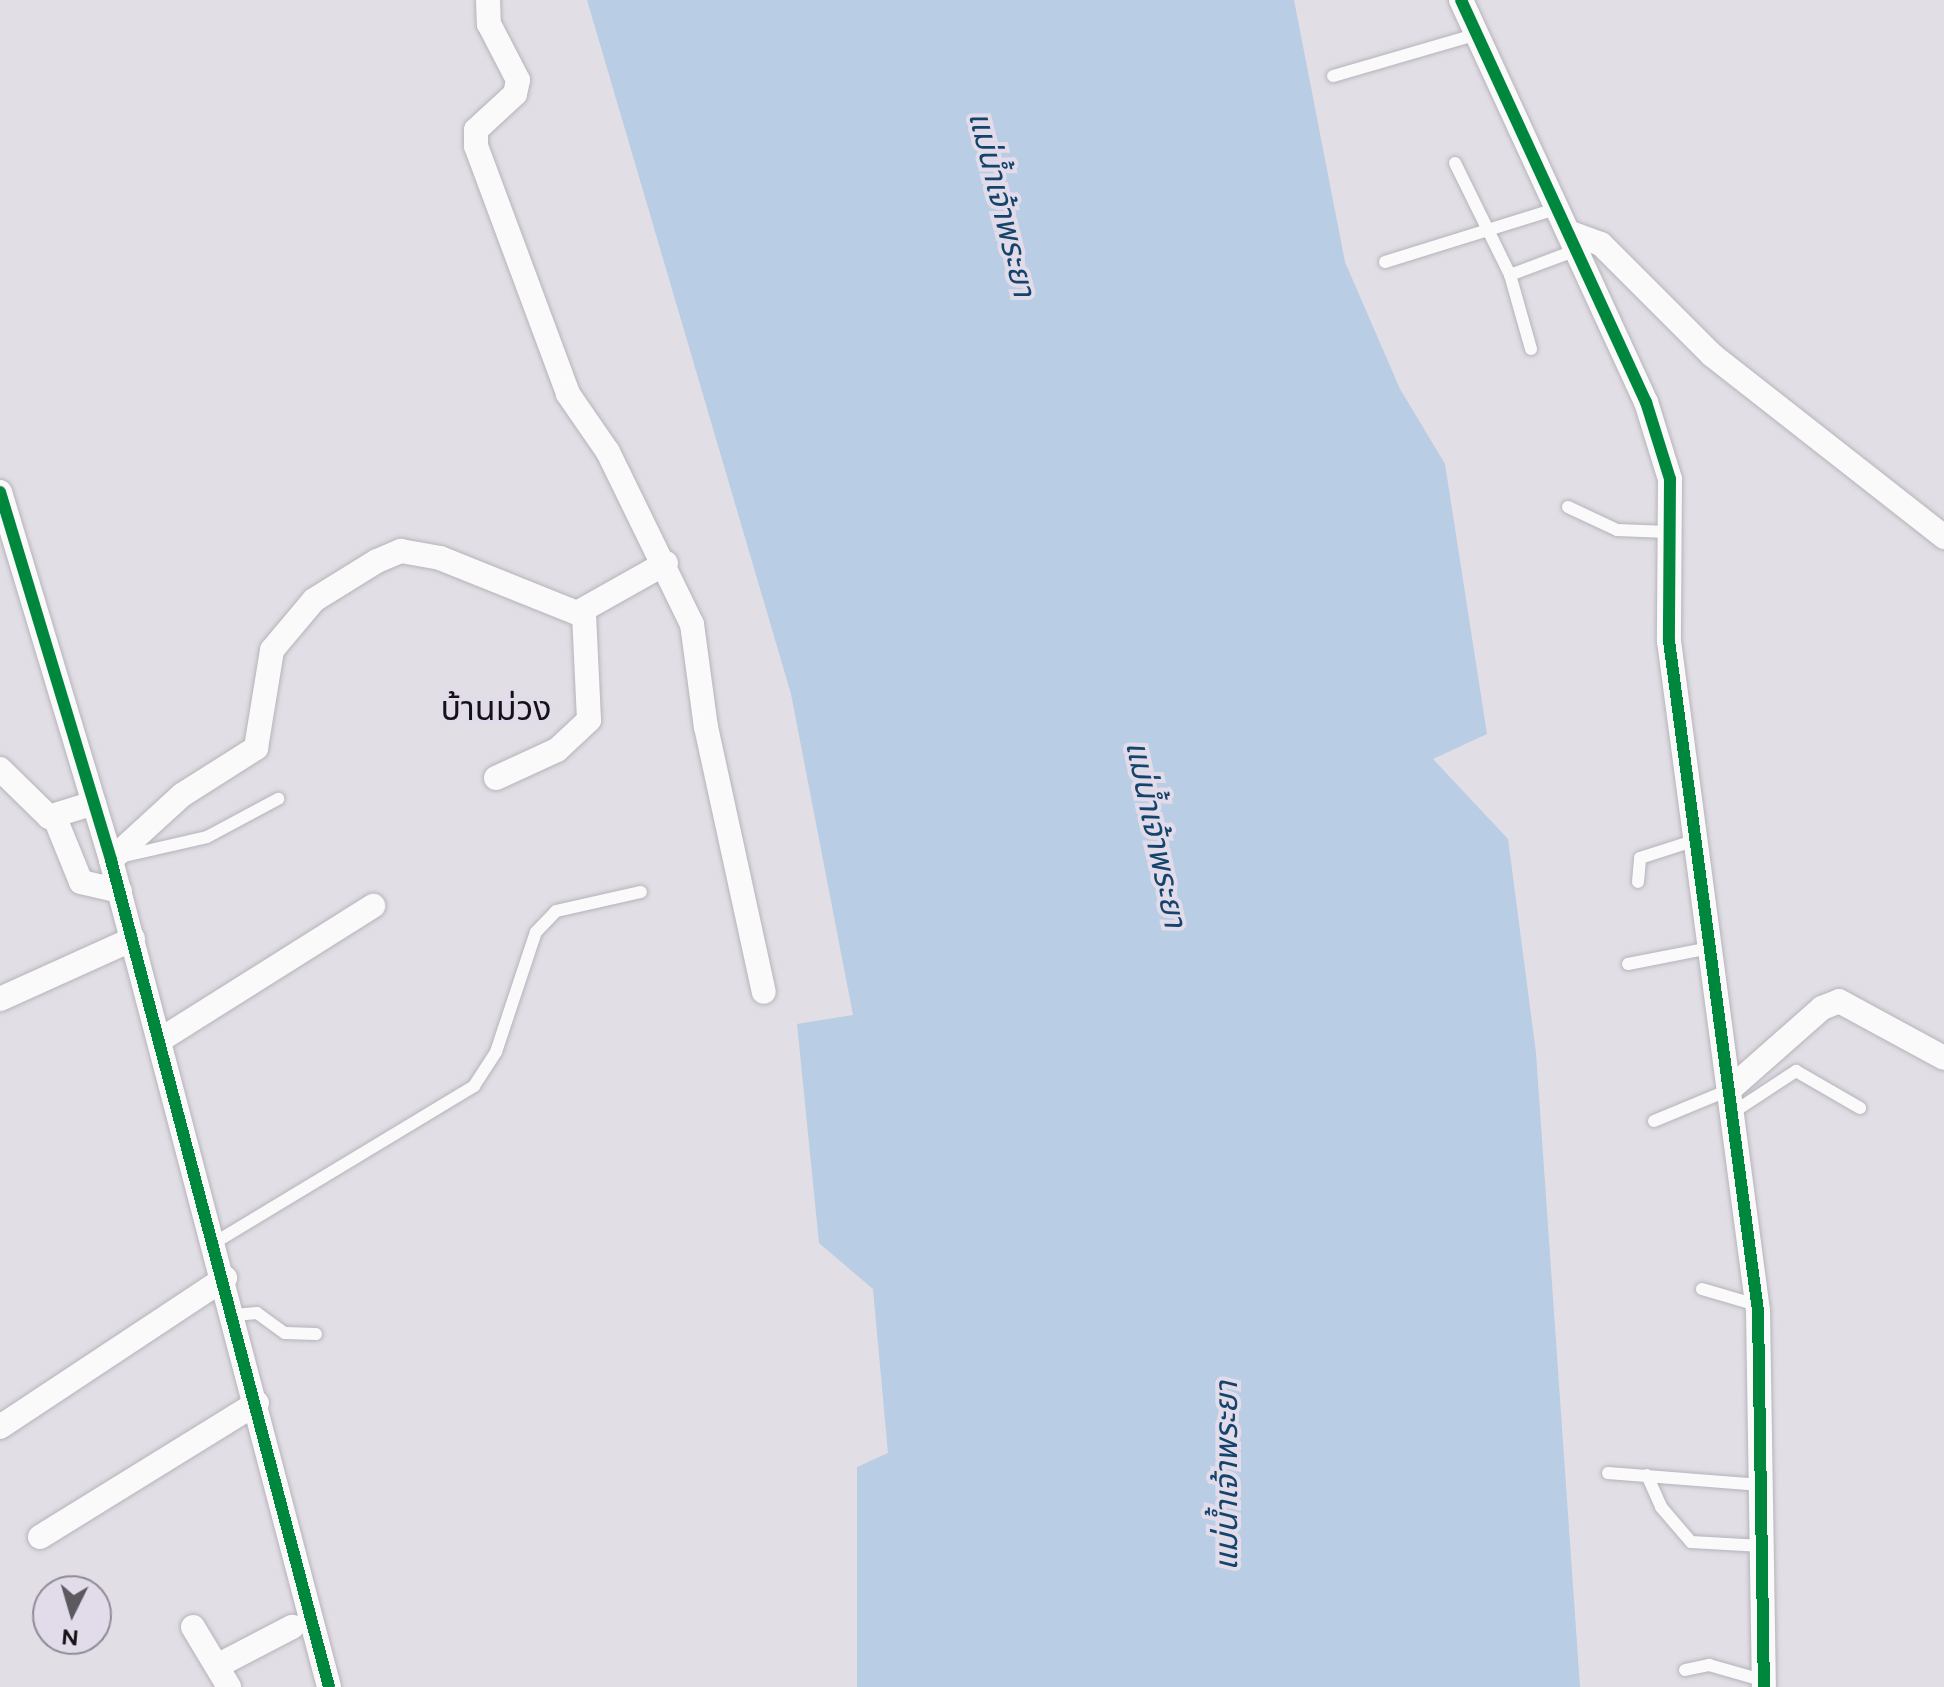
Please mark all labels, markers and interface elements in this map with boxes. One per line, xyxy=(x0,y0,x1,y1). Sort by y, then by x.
water label: แม่น้ำเจ้าพระยา xyxy=(960,107,1044,301)
district label: บ้านม่วง xyxy=(440,689,552,729)
water label: แม่น้ำเจ้าพระยา xyxy=(1118,737,1194,931)
water label: แม่น้ำเจ้าพระยา xyxy=(1207,1381,1245,1571)
north arrow xyxy=(32,1575,112,1655)
text: N xyxy=(60,1623,80,1652)

